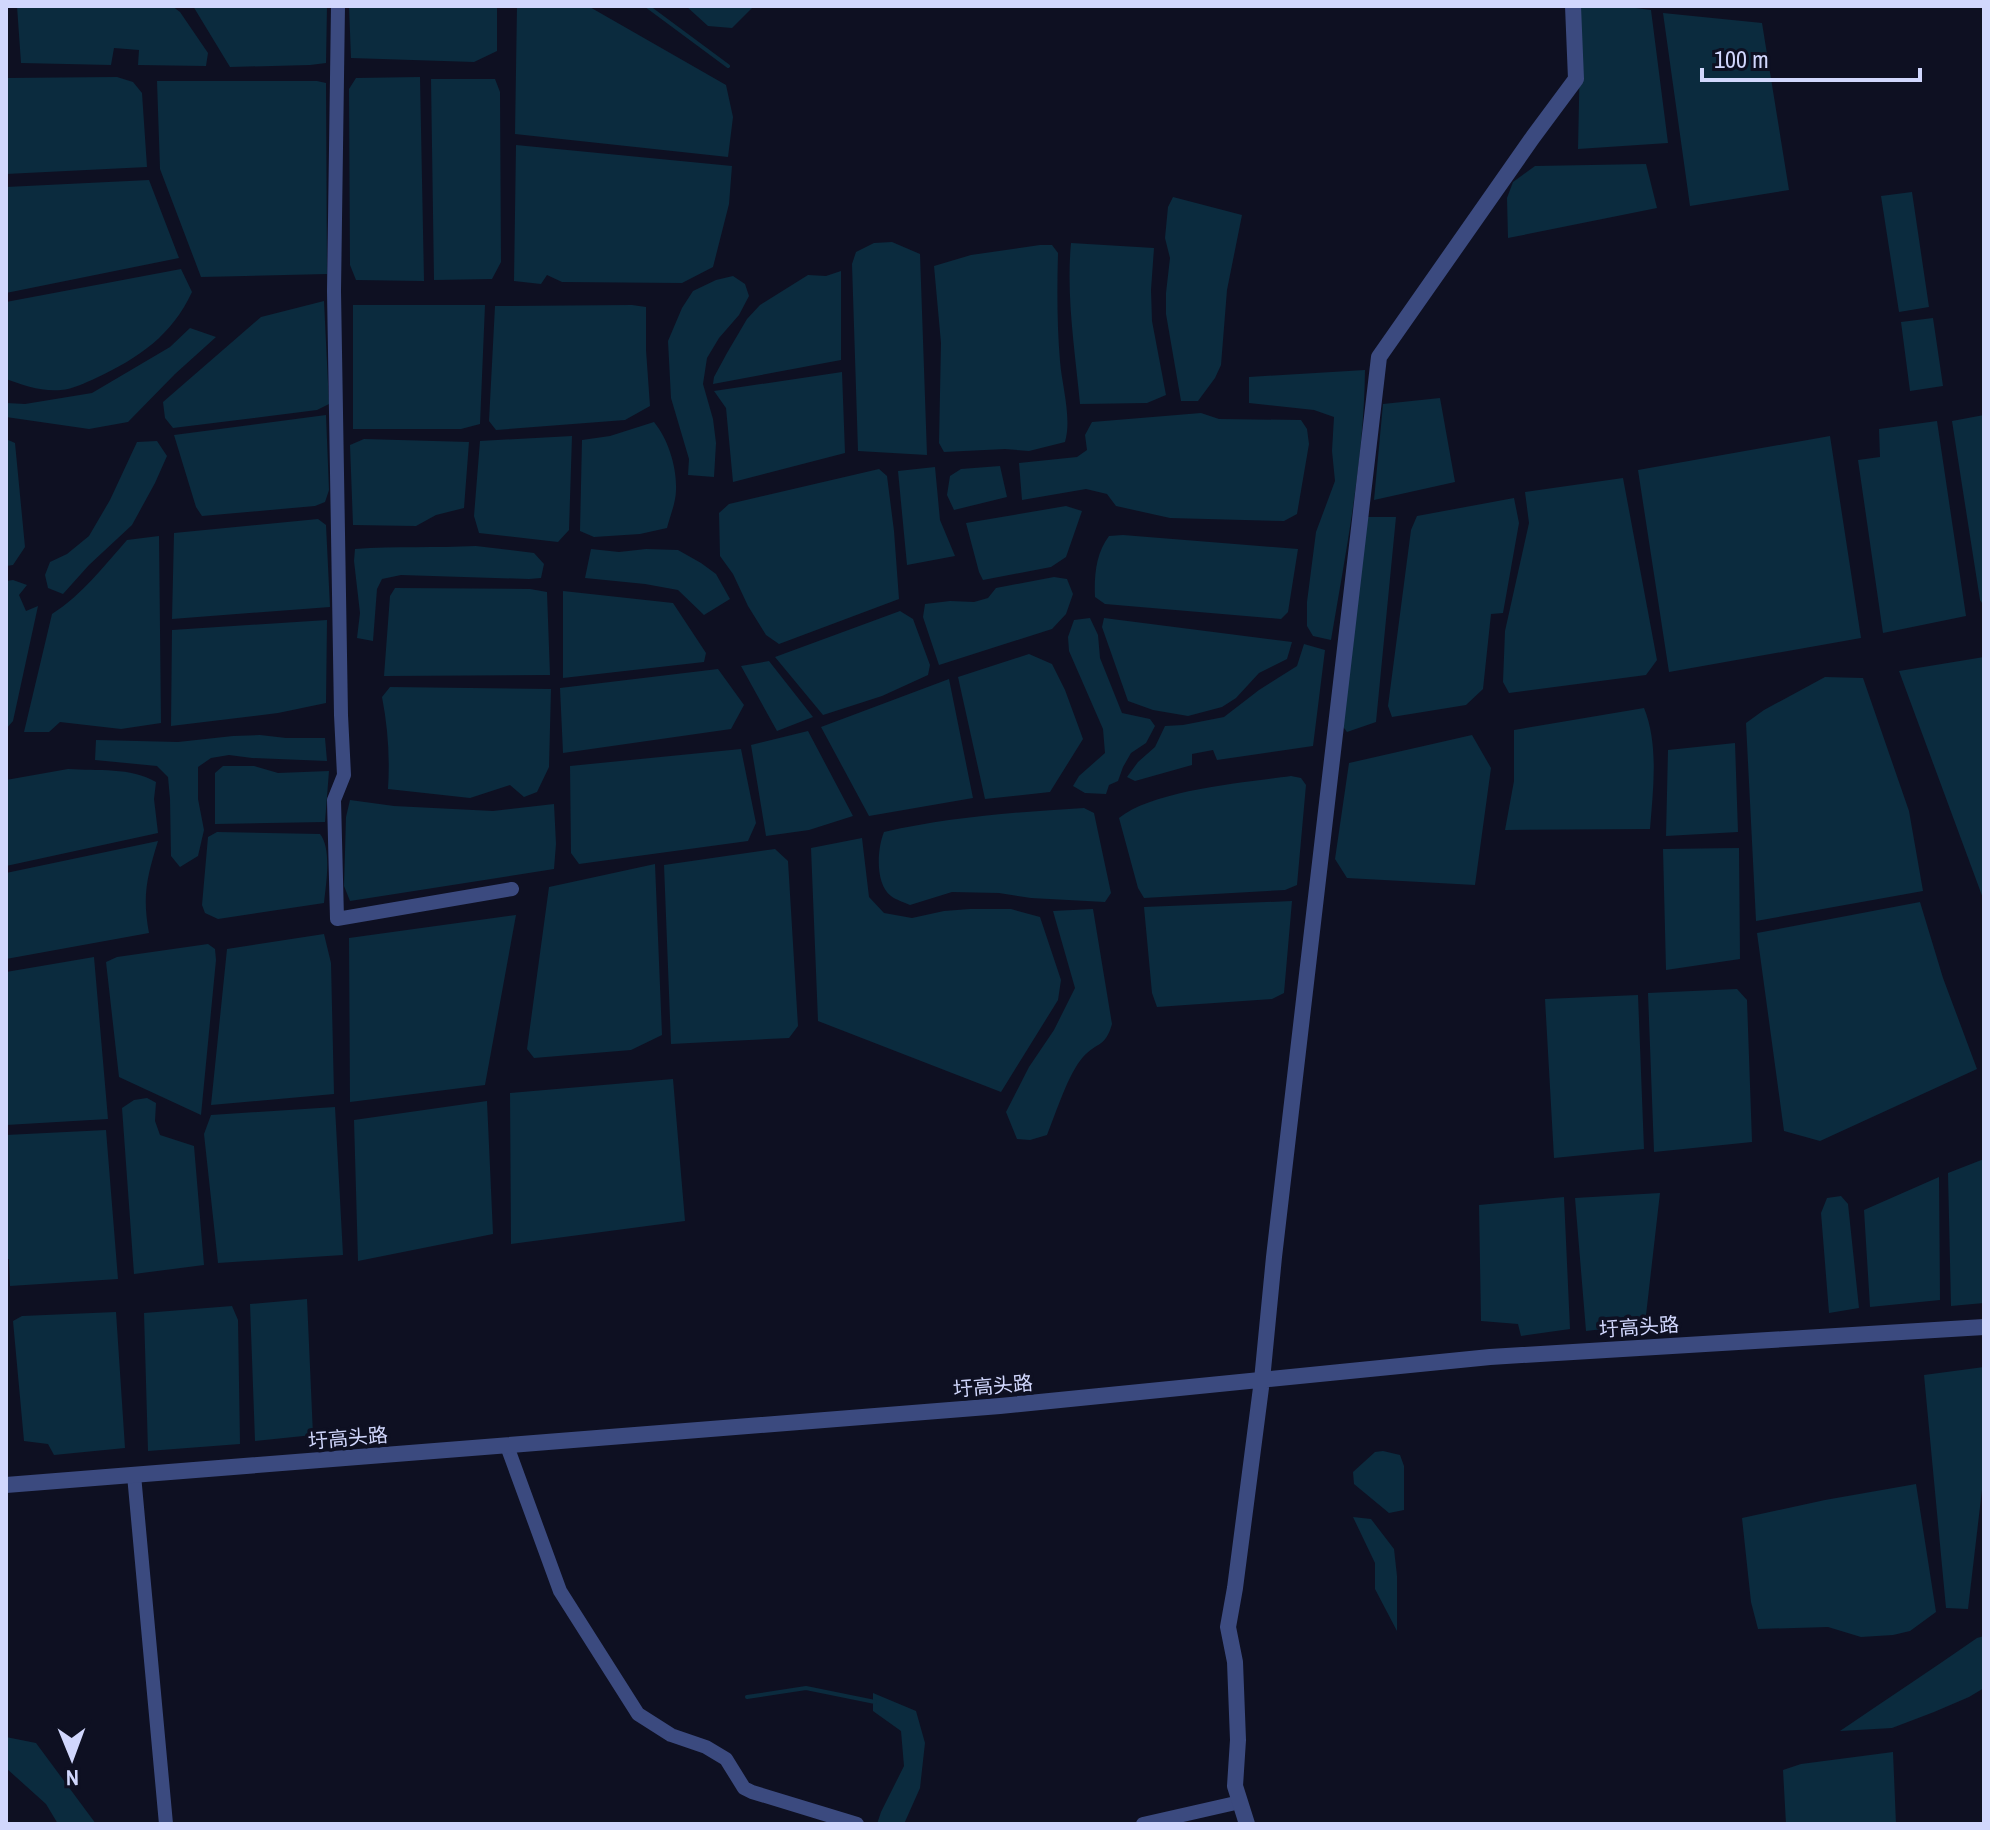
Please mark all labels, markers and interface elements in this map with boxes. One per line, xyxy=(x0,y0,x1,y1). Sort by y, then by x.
scale bar xyxy=(1702,32,1920,82)
text: 100 m xyxy=(1714,43,1769,75)
street label: 圩高头路 xyxy=(1598,1310,1680,1343)
street label: 圩高头路 xyxy=(952,1369,1034,1402)
street label: 圩高头路 xyxy=(307,1421,389,1454)
north arrow xyxy=(32,1718,112,1798)
text: N xyxy=(66,1763,79,1793)

